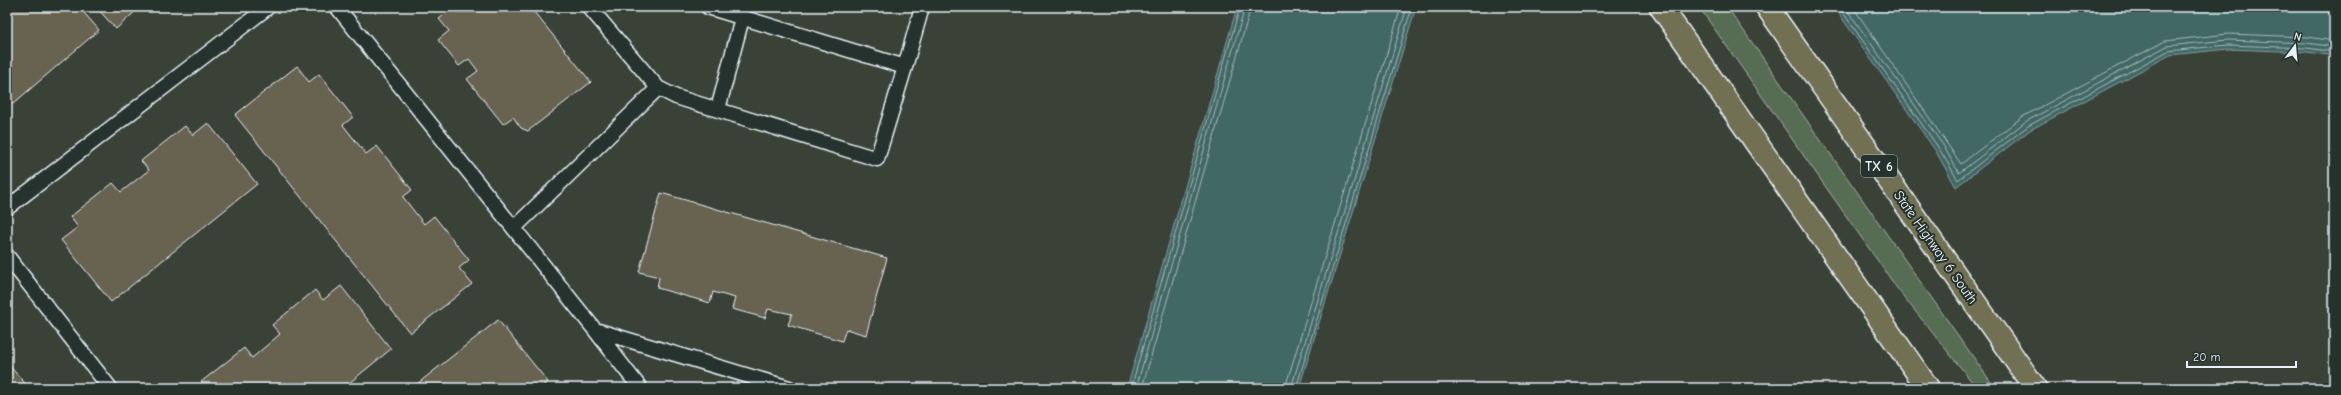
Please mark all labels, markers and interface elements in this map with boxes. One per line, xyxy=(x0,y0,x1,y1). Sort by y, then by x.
north arrow xyxy=(2275,26,2315,66)
text: N xyxy=(2292,30,2303,44)
road number: TX 6 xyxy=(1861,155,1897,177)
street label: State Highway 6 South xyxy=(1890,187,1981,307)
scale bar xyxy=(2187,343,2296,369)
text: 20 m xyxy=(2193,350,2221,364)

